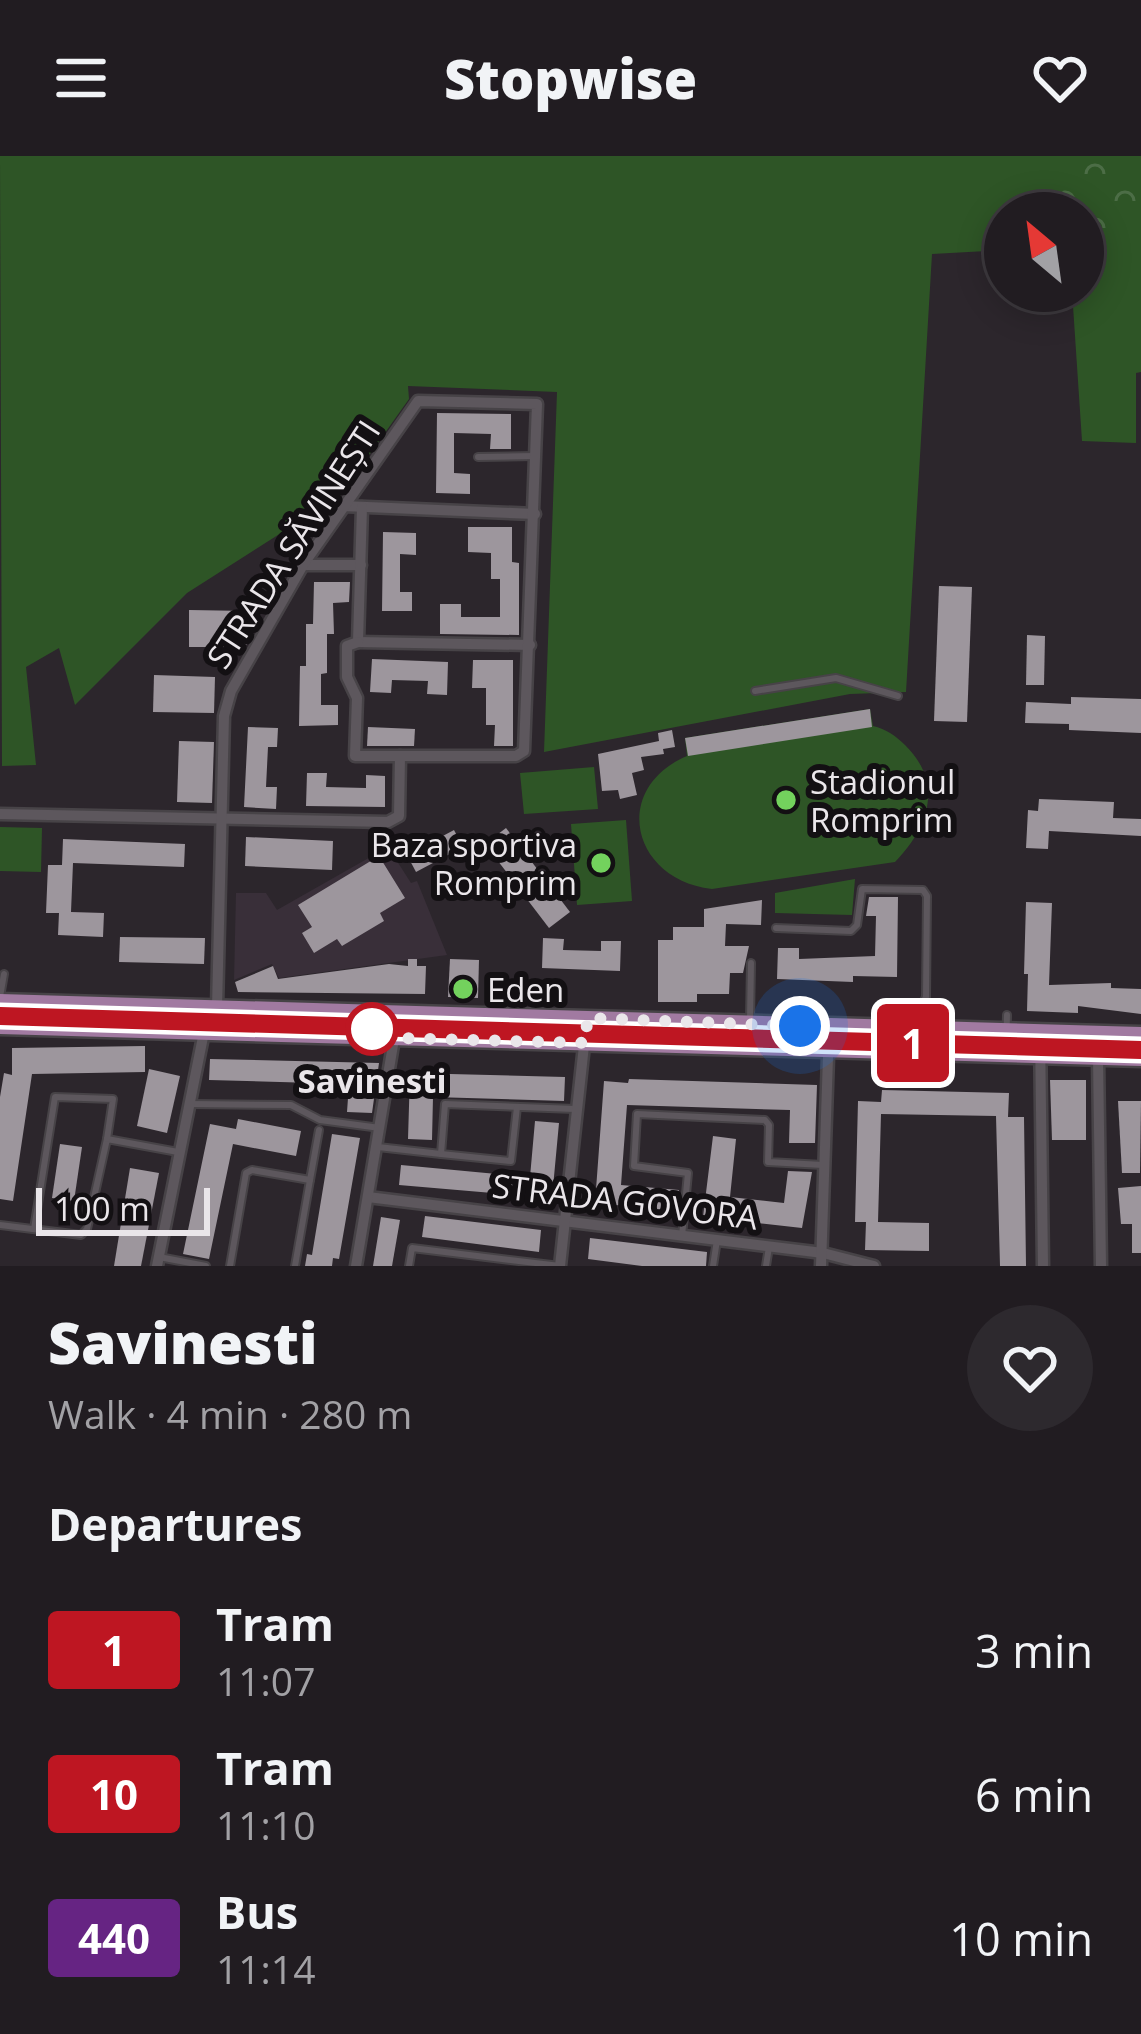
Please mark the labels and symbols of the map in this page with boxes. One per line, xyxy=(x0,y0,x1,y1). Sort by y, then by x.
north arrow xyxy=(984,192,1104,312)
street label: STRADA SĂVINEȘTI xyxy=(196,411,390,677)
place label: Stadionul Romprim xyxy=(810,759,955,842)
marker: Stadionul Romprim xyxy=(773,787,799,813)
place label: Baza sportiva Romprim xyxy=(371,822,577,905)
marker: Baza sportiva Romprim xyxy=(588,850,614,876)
place label: Eden xyxy=(487,967,564,1012)
marker: Eden xyxy=(450,976,476,1002)
your location xyxy=(770,996,830,1056)
marker: Savinesti xyxy=(347,1004,397,1054)
line badge: 1 xyxy=(874,1004,952,1082)
place label: Savinesti xyxy=(298,1058,446,1103)
street label: STRADA GOVORA xyxy=(490,1162,760,1240)
scale bar xyxy=(36,1182,210,1235)

